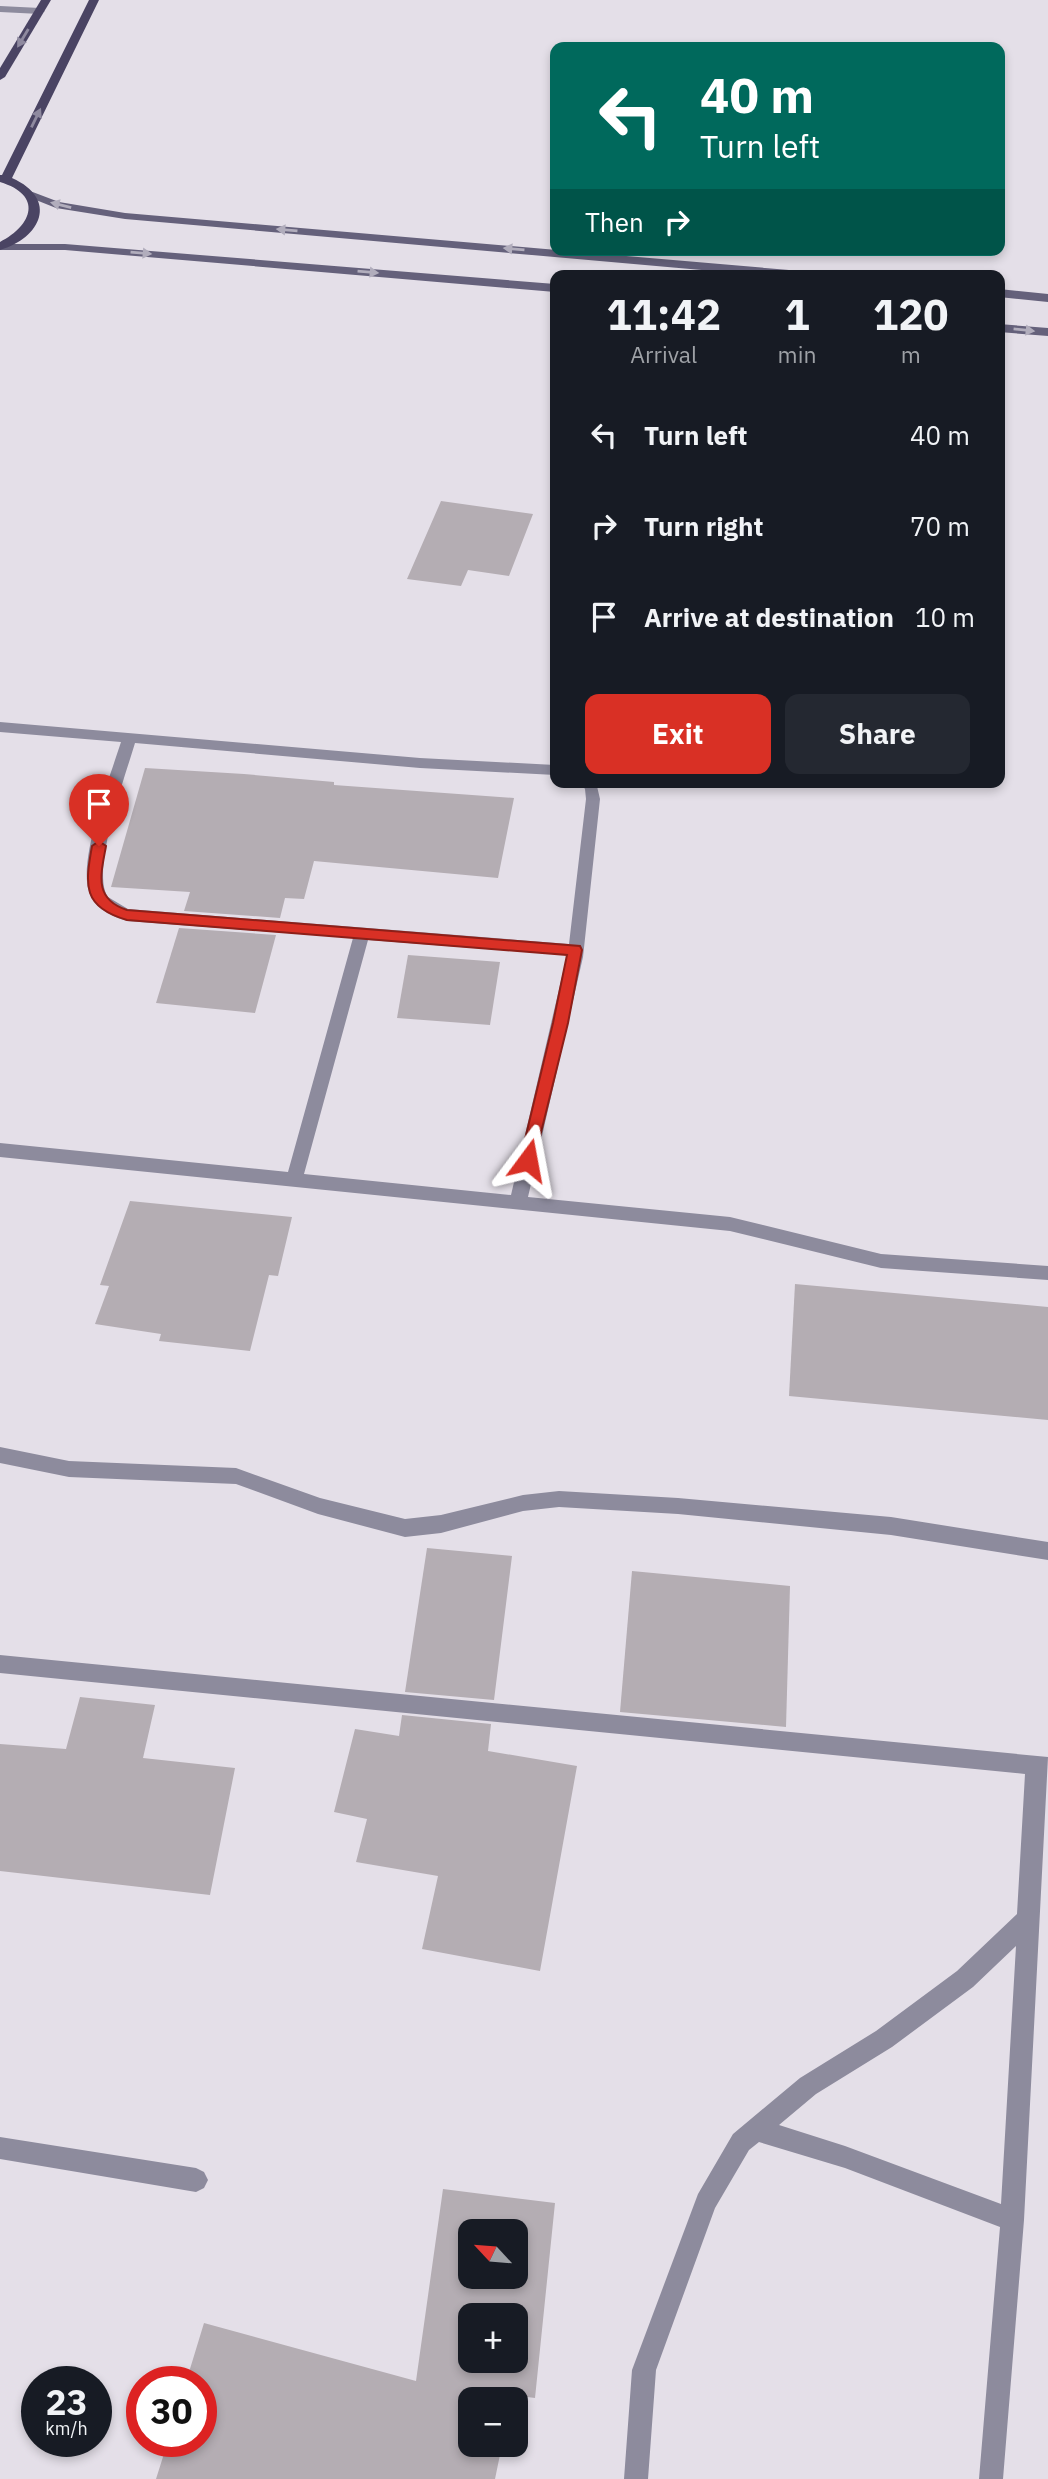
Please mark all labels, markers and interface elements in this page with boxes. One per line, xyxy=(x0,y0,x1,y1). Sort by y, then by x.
one-way arrow xyxy=(17,29,29,48)
text: 40 m xyxy=(700,63,814,126)
icon: left xyxy=(585,70,676,161)
one-way arrow xyxy=(31,108,42,128)
text: Turn left xyxy=(700,125,820,167)
one-way arrow xyxy=(50,199,72,210)
icon: right xyxy=(658,203,696,241)
text: Then xyxy=(585,205,644,239)
one-way arrow xyxy=(276,224,298,235)
one-way arrow xyxy=(502,243,524,254)
one-way arrow xyxy=(131,248,153,259)
one-way arrow xyxy=(357,267,379,278)
text: 11:42 xyxy=(606,287,721,342)
text: 1 xyxy=(784,287,810,342)
text: 120 xyxy=(873,287,949,342)
one-way arrow xyxy=(1013,325,1035,336)
text: Arrival xyxy=(630,339,697,369)
text: min xyxy=(778,339,816,369)
text: m xyxy=(901,339,921,369)
icon: left xyxy=(585,416,623,454)
text: Turn left xyxy=(644,418,747,452)
text: 40 m xyxy=(910,418,970,452)
icon: right xyxy=(585,507,623,545)
text: Turn right xyxy=(644,509,763,543)
text: 70 m xyxy=(910,509,970,543)
icon: arrive xyxy=(585,598,623,636)
text: Arrive at destination xyxy=(644,600,894,634)
text: 10 m xyxy=(915,600,975,634)
button: Exit xyxy=(585,694,771,774)
button: Share xyxy=(785,694,970,774)
pin xyxy=(69,774,129,846)
icon: arrive xyxy=(80,785,118,823)
position arrow xyxy=(491,1123,565,1197)
north arrow xyxy=(458,2219,528,2289)
map controls xyxy=(458,2219,528,2457)
button: + xyxy=(458,2303,528,2373)
speed limit sign: 30 xyxy=(126,2366,217,2457)
text: 23 xyxy=(45,2379,88,2425)
button: − xyxy=(458,2387,528,2457)
text: km/h xyxy=(45,2417,88,2440)

